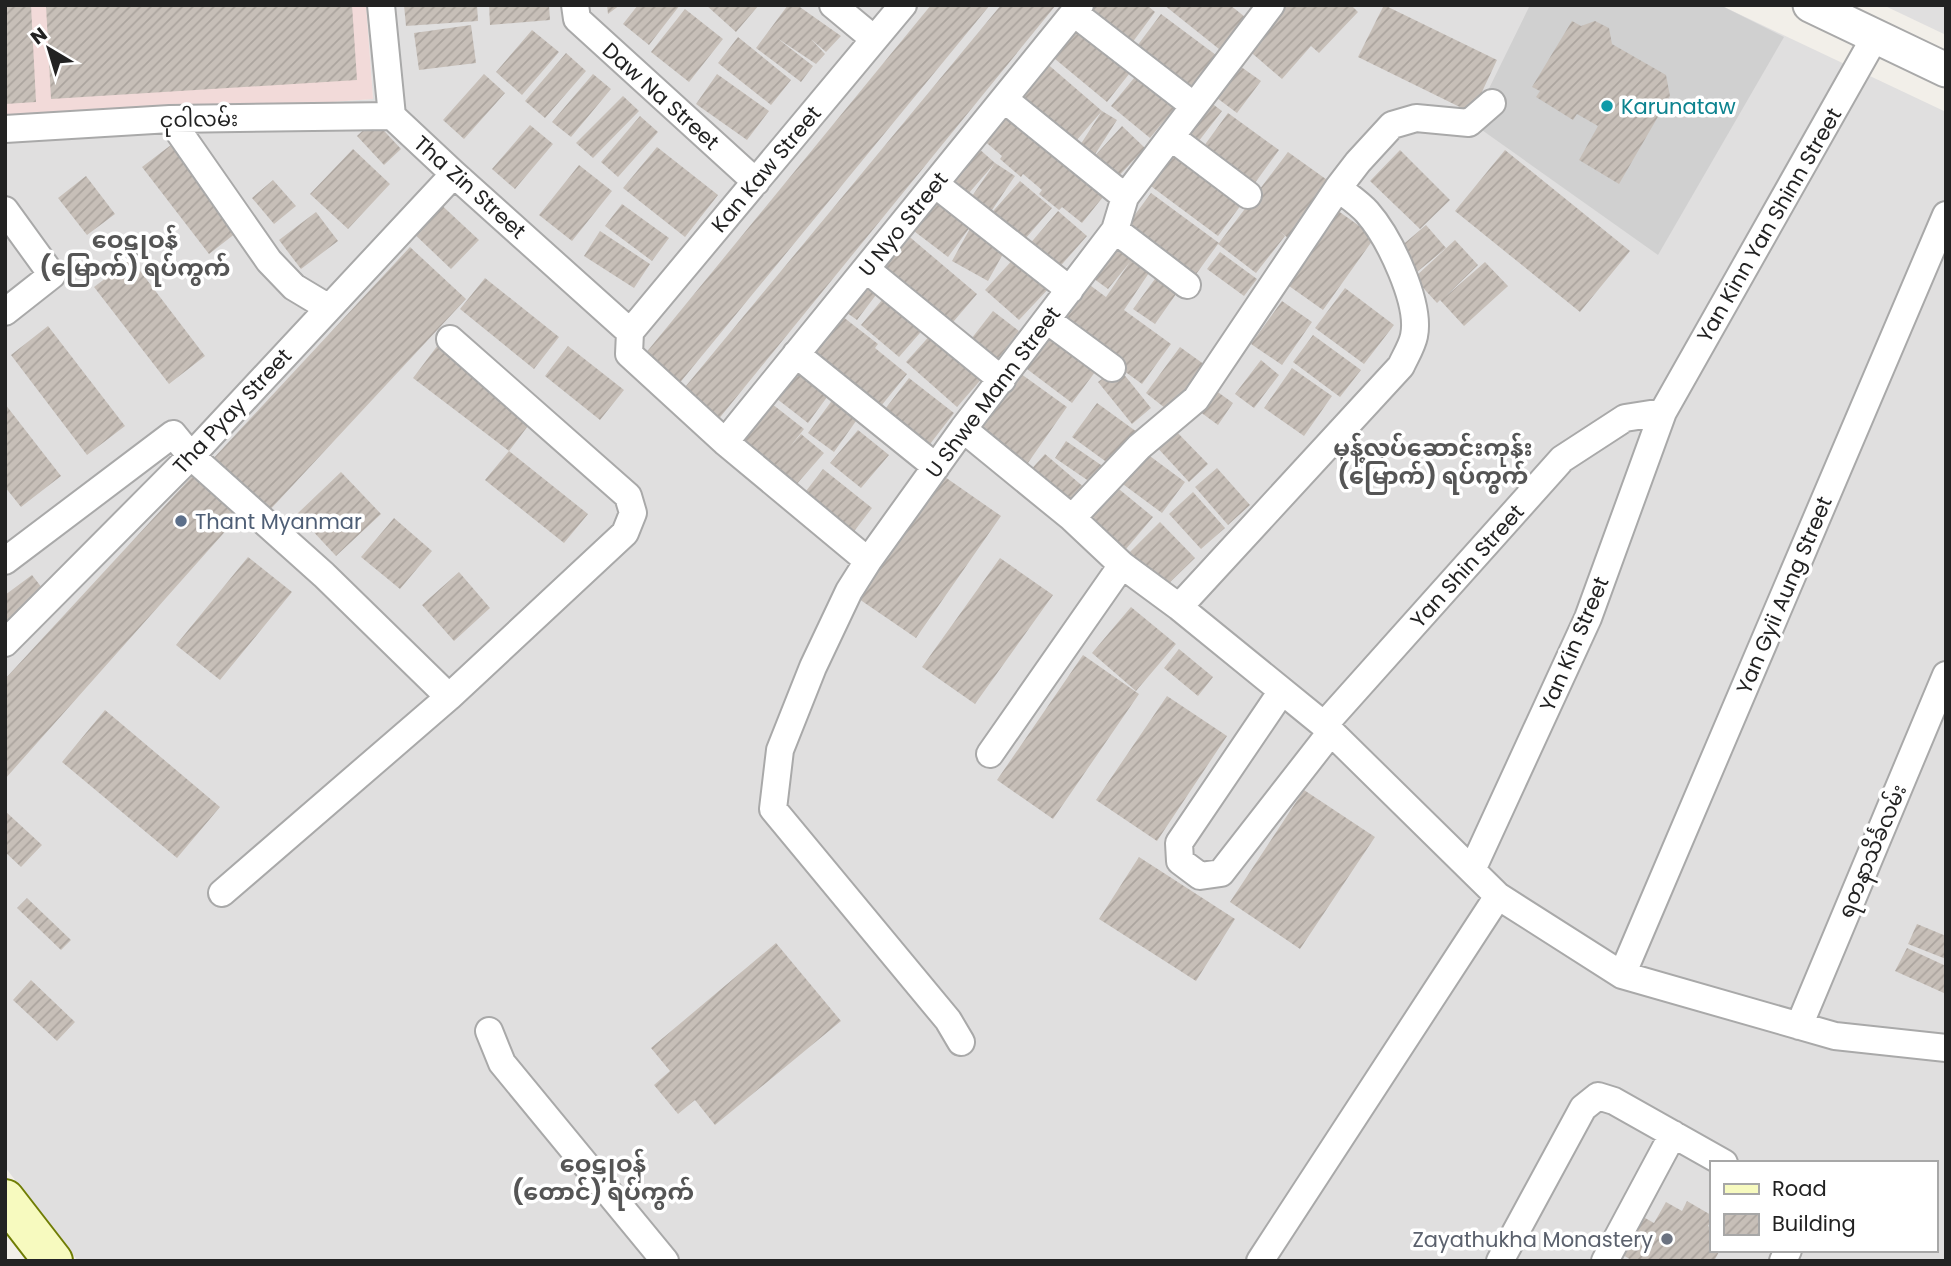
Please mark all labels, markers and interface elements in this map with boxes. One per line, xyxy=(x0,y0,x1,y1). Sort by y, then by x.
north arrow xyxy=(14,14,84,84)
text: N xyxy=(25,21,53,51)
street label: Daw Na Street xyxy=(596,36,726,156)
place label: Karunataw xyxy=(1621,92,1736,121)
marker: Karunataw xyxy=(1599,98,1615,114)
street label: Kan Kaw Street xyxy=(704,100,828,238)
street label: ငုဝါလမ်း xyxy=(159,103,239,137)
street label: Yan Kinn Yan Shinn Street xyxy=(1690,103,1848,347)
street label: Tha Zin Street xyxy=(408,129,532,245)
street label: U Nyo Street xyxy=(852,166,954,282)
district label: ဝေဠုဝန် (မြောက်) ရပ်ကွက် xyxy=(39,223,231,287)
street label: U Shwe Mann Street xyxy=(919,300,1067,484)
street label: Tha Pyay Street xyxy=(166,342,298,480)
district label: မုန့်လုပ်ဆောင်းကုန်း (မြောက်) ရပ်ကွက် xyxy=(1333,431,1533,495)
street label: Yan Gyii Aung Street xyxy=(1729,492,1839,698)
street label: Yan Shin Street xyxy=(1404,498,1530,634)
place label: Thant Myanmar xyxy=(195,507,362,536)
marker: Thant Myanmar xyxy=(173,513,189,529)
street label: Yan Kin Street xyxy=(1533,572,1615,716)
street label: ရတနာသိင်္ခလမ်း xyxy=(1830,779,1916,923)
district label: ဝေဠုဝန် (တောင်) ရပ်ကွက် xyxy=(512,1147,694,1211)
legend xyxy=(1710,1161,1937,1252)
text: Road xyxy=(1772,1174,1827,1203)
text: Building xyxy=(1772,1209,1856,1238)
place label: Zayathukha Monastery xyxy=(1412,1225,1653,1254)
marker: Zayathukha Monastery xyxy=(1659,1231,1675,1247)

